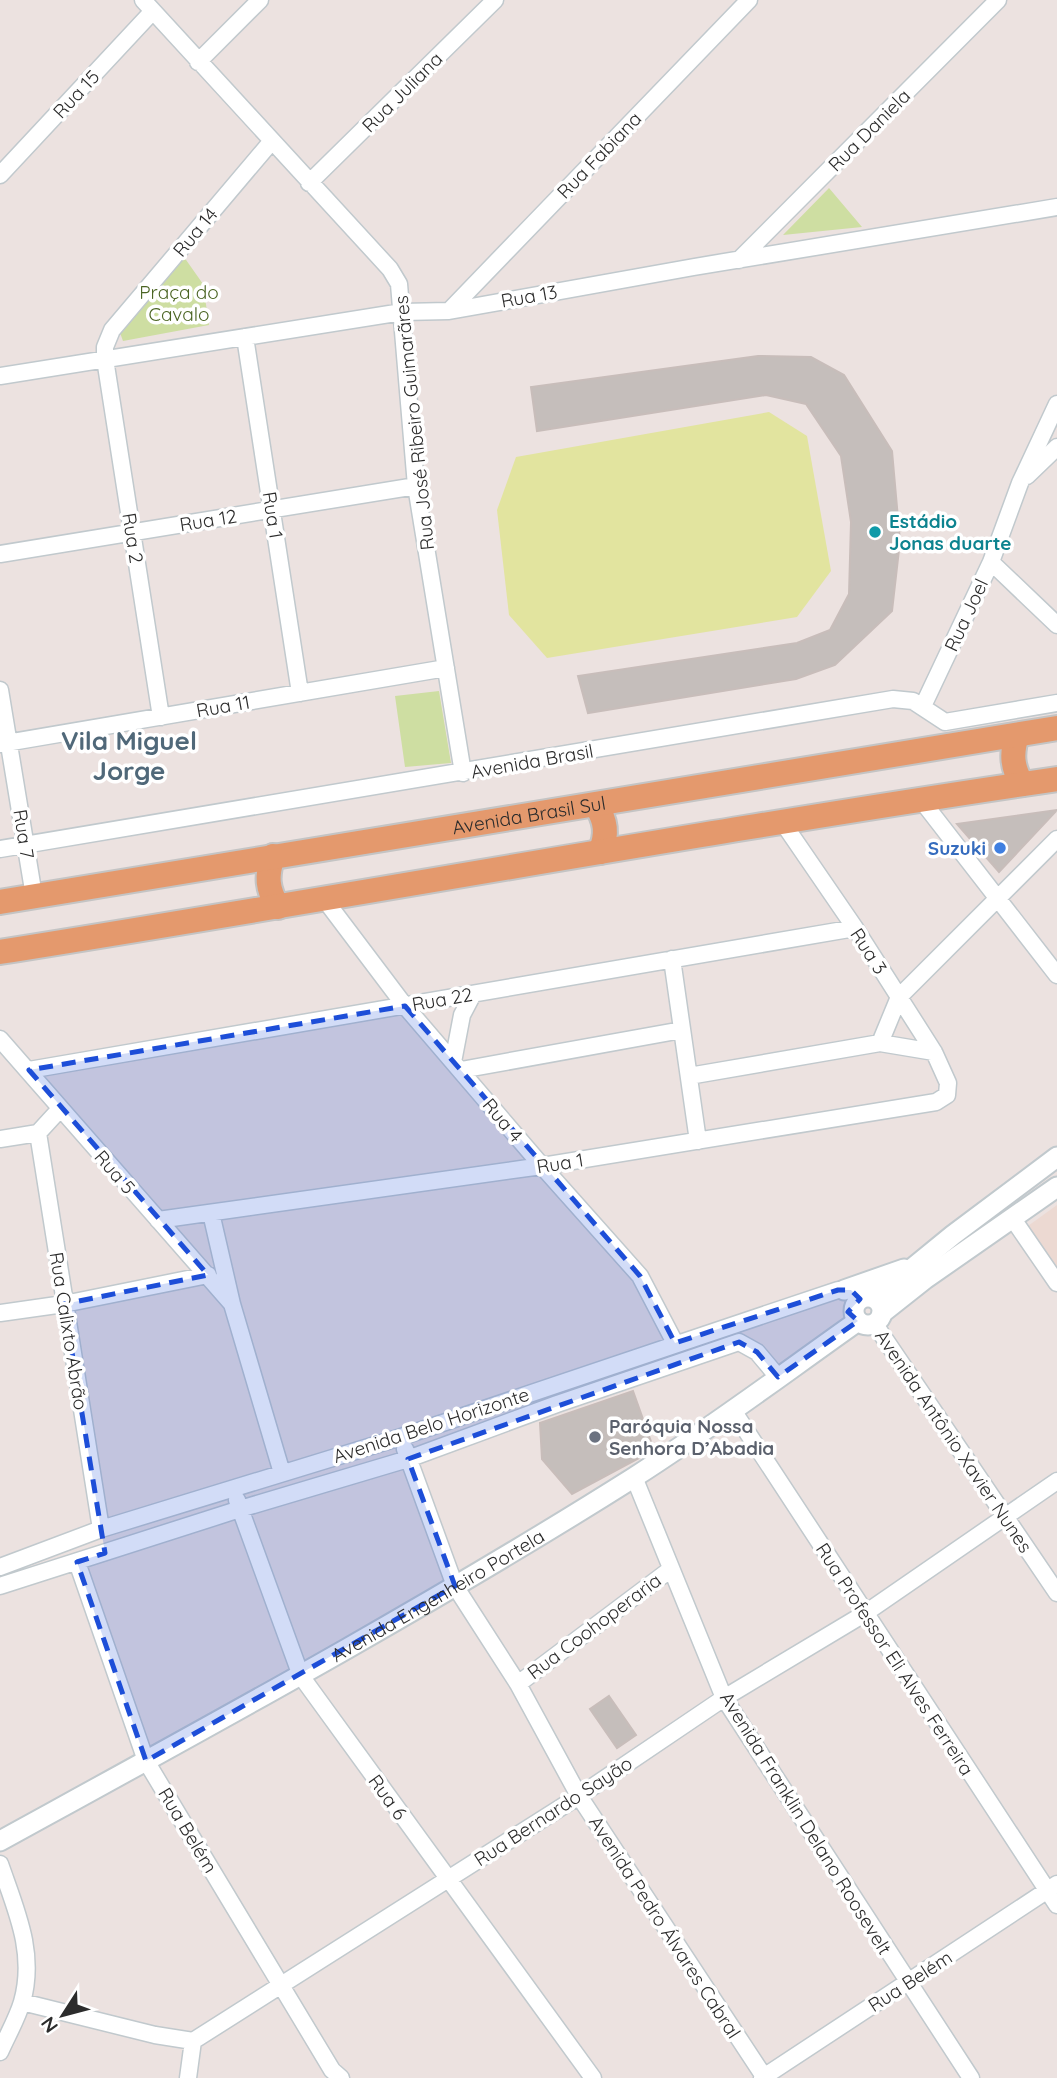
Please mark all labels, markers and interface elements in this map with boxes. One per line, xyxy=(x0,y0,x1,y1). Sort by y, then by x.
street label: Rua Juliana xyxy=(357,47,447,137)
street label: Rua 15 xyxy=(48,65,104,123)
street label: Rua Daniela xyxy=(823,84,915,176)
street label: Rua Fabiana xyxy=(552,107,646,203)
street label: Rua 14 xyxy=(168,203,222,261)
street label: Rua 13 xyxy=(499,279,559,313)
park label: Praça do Cavalo xyxy=(139,280,219,326)
street label: Rua José Ribeiro Guimarãres xyxy=(389,294,439,552)
street label: Rua 1 xyxy=(257,490,289,540)
street label: Rua 12 xyxy=(178,504,238,536)
place label: Estádio Jonas duarte xyxy=(889,509,1012,555)
street label: Rua 2 xyxy=(117,511,149,565)
marker: Estádio Jonas duarte xyxy=(867,524,883,540)
street label: Rua Joel xyxy=(939,575,993,655)
street label: Rua 11 xyxy=(194,689,252,723)
district label: Vila Miguel Jorge xyxy=(61,724,197,787)
street label: Avenida Brasil xyxy=(469,738,595,784)
street label: Avenida Brasil Sul xyxy=(450,790,607,839)
street label: Rua 7 xyxy=(8,808,40,861)
place label: Suzuki xyxy=(928,836,986,860)
marker: Suzuki xyxy=(992,840,1008,856)
street label: Rua 3 xyxy=(845,923,893,979)
street label: Rua 22 xyxy=(410,982,474,1016)
street label: Rua 4 xyxy=(478,1093,528,1147)
street label: Rua 5 xyxy=(89,1145,141,1199)
street label: Rua 1 xyxy=(535,1147,585,1179)
street label: Rua Calixto Abrão xyxy=(45,1250,93,1412)
street label: Avenida Antônio Xavier Nunes xyxy=(870,1325,1038,1557)
street label: Avenida Belo Horizonte xyxy=(330,1382,532,1468)
place label: Paróquia Nossa Senhora D’Abadia xyxy=(609,1414,774,1460)
marker: Paróquia Nossa Senhora D’Abadia xyxy=(587,1429,603,1445)
street label: Avenida Engenheiro Portela xyxy=(327,1524,549,1667)
street label: Rua Professor Eli Alves Ferreira xyxy=(811,1538,979,1780)
street label: Rua Coohoperaria xyxy=(522,1568,666,1684)
street label: Avenida Franklin Delano Roosevelt xyxy=(715,1687,897,1959)
street label: Rua Bernardo Sayão xyxy=(469,1751,637,1871)
street label: Rua 6 xyxy=(364,1770,412,1824)
street label: Rua Belém xyxy=(153,1783,223,1877)
street label: Avenida Pedro Álvares Cabral xyxy=(584,1811,746,2043)
street label: Rua Belém xyxy=(863,1945,957,2017)
north arrow xyxy=(28,1980,98,2050)
text: N xyxy=(35,2012,63,2038)

